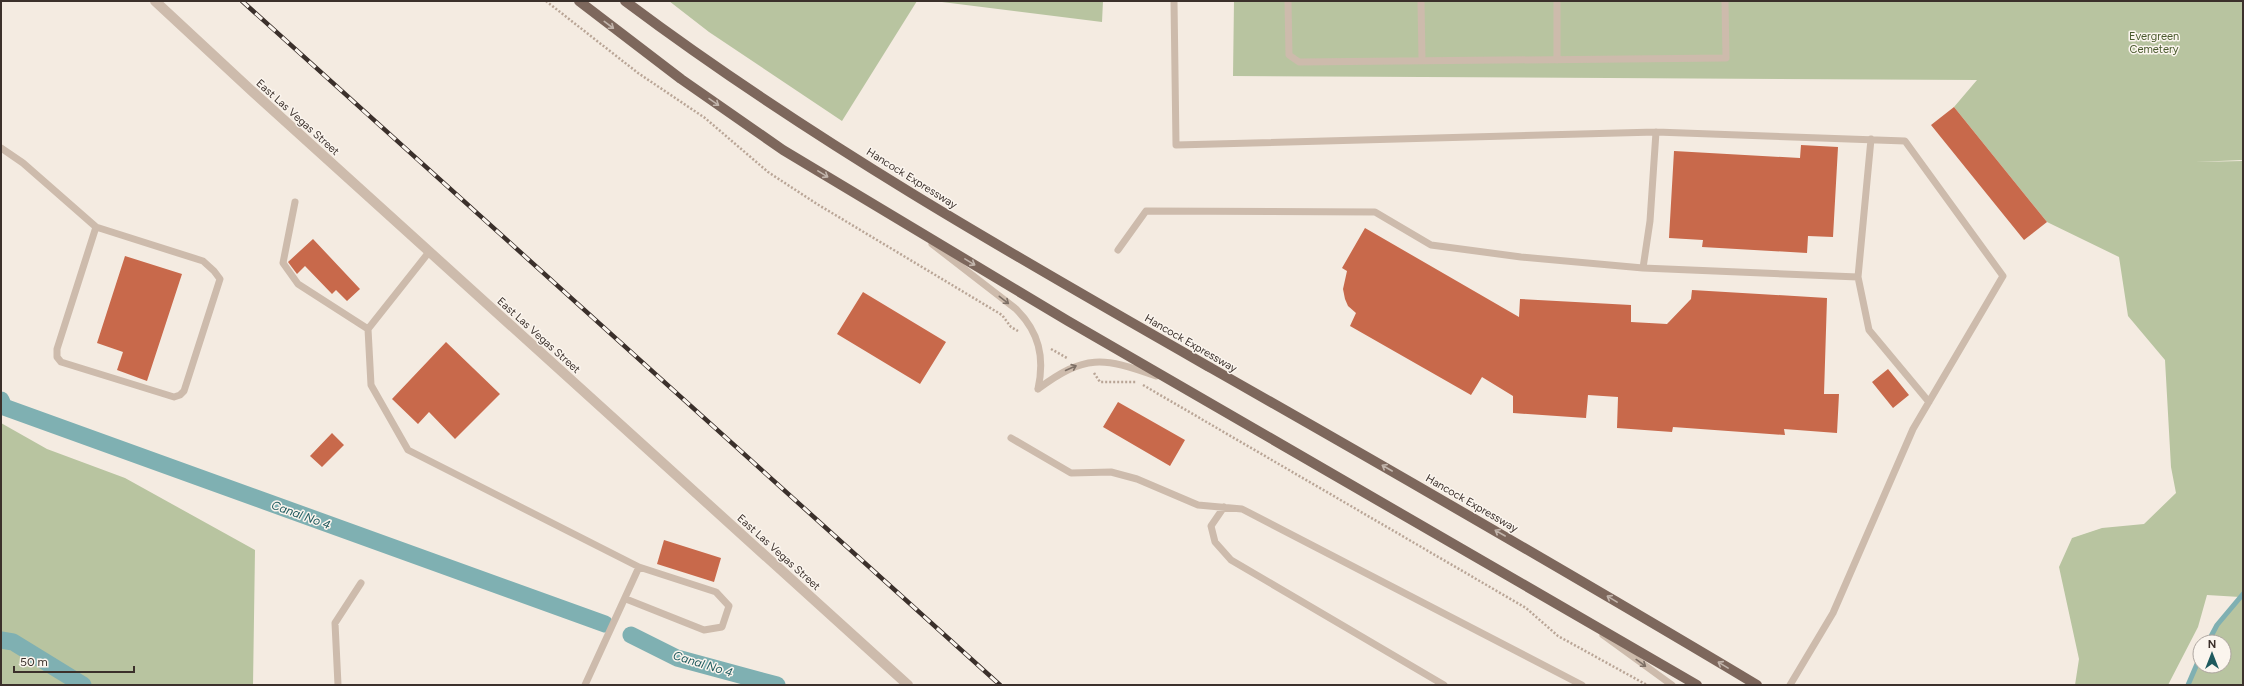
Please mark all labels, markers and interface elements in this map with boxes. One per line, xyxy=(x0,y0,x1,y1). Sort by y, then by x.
one-way arrow xyxy=(604,21,615,30)
park label: Evergreen Cemetery xyxy=(2129,30,2179,56)
street label: East Las Vegas Street xyxy=(253,77,342,158)
one-way arrow xyxy=(708,98,719,106)
street label: Hancock Expressway xyxy=(864,145,960,212)
one-way arrow xyxy=(817,170,829,178)
one-way arrow xyxy=(964,258,975,266)
street label: East Las Vegas Street xyxy=(494,295,583,376)
one-way arrow xyxy=(998,296,1009,304)
street label: Hancock Expressway xyxy=(1142,312,1239,375)
one-way arrow xyxy=(1064,364,1076,371)
one-way arrow xyxy=(1381,464,1393,472)
street label: Hancock Expressway xyxy=(1423,472,1520,535)
water label: Canal No 4 xyxy=(270,498,333,532)
street label: East Las Vegas Street xyxy=(734,512,823,593)
one-way arrow xyxy=(1494,528,1506,536)
one-way arrow xyxy=(1606,594,1618,602)
north arrow xyxy=(2192,634,2232,674)
text: N xyxy=(2208,638,2216,651)
scale bar xyxy=(14,648,134,674)
water label: Canal No 4 xyxy=(671,648,735,680)
text: 50 m xyxy=(20,655,48,669)
one-way arrow xyxy=(1635,659,1646,667)
one-way arrow xyxy=(1718,661,1729,669)

